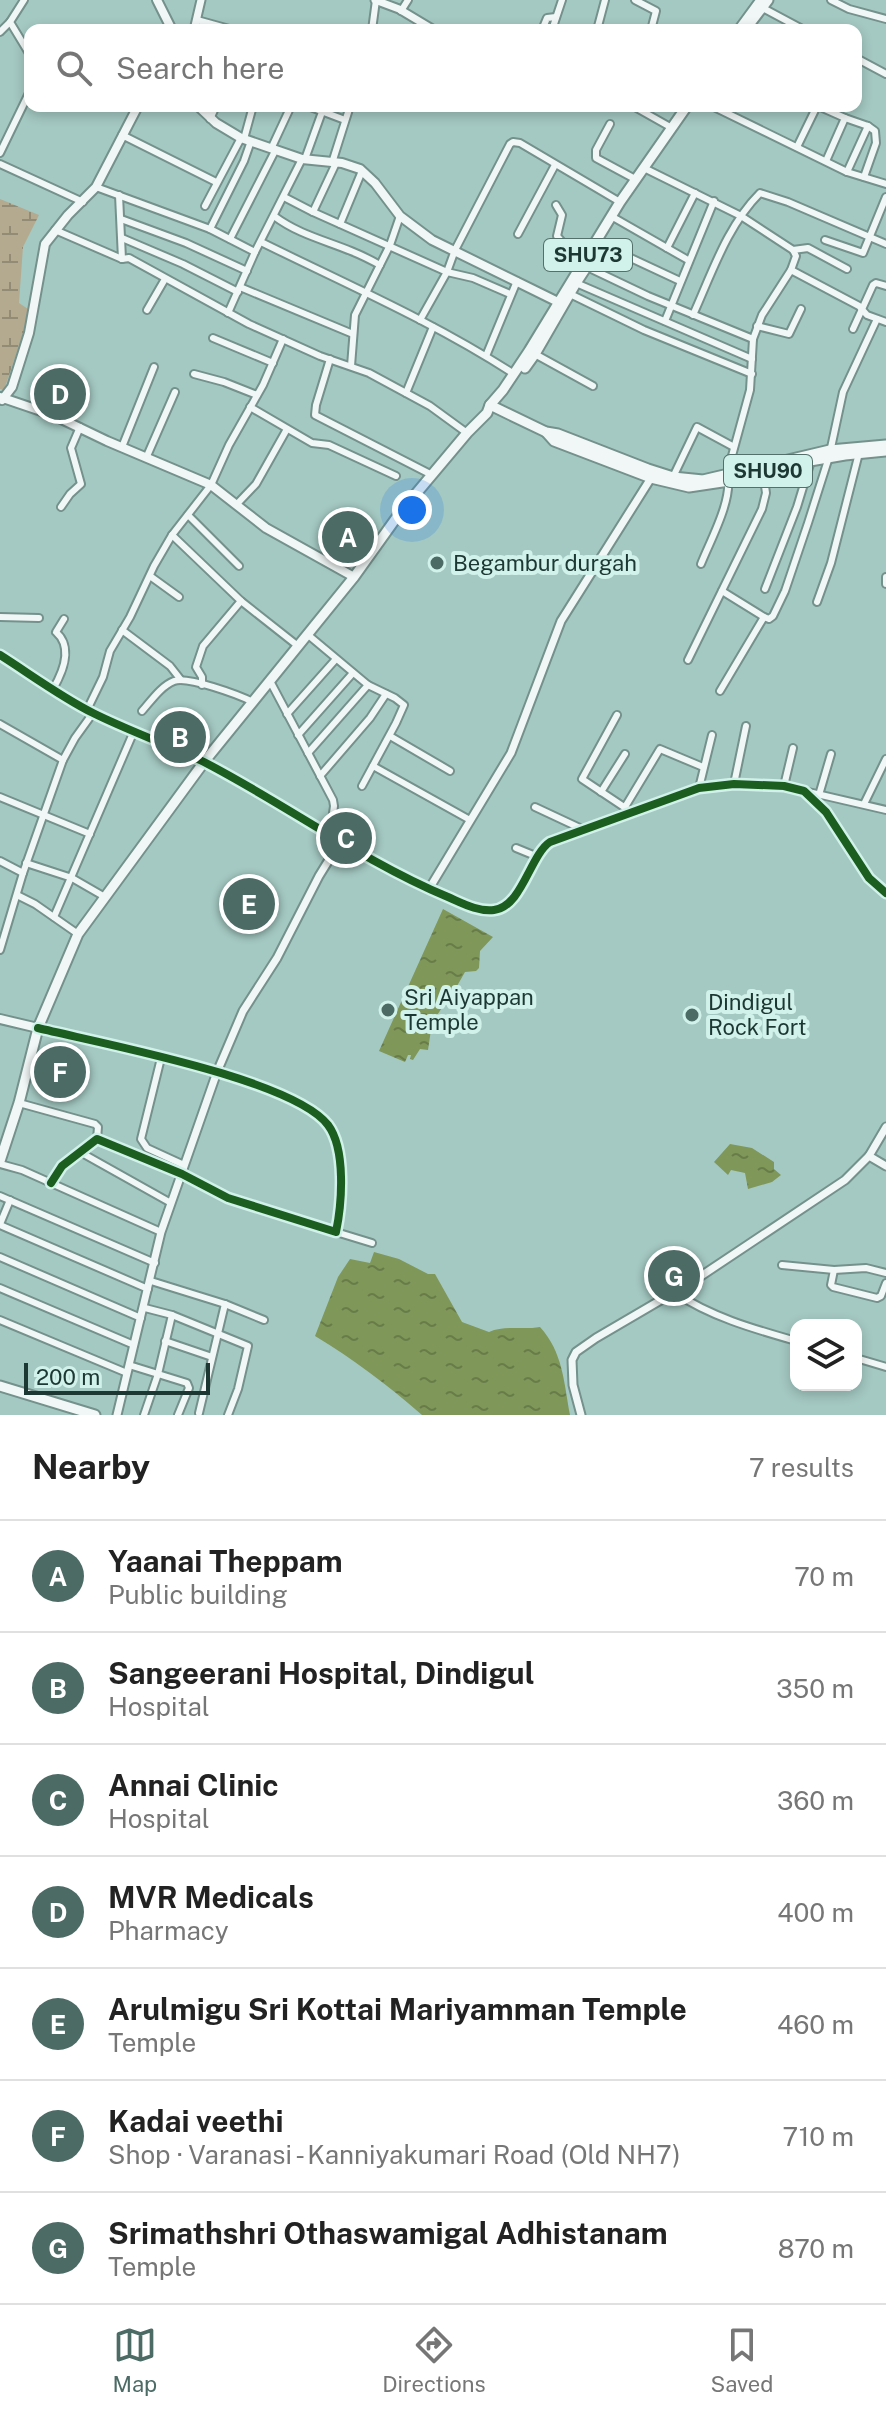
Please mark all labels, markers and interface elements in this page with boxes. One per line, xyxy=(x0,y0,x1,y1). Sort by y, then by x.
search box xyxy=(24,24,862,112)
icon: search xyxy=(52,46,96,90)
text: Search here xyxy=(116,50,284,86)
road number: SHU73 xyxy=(544,239,632,271)
pin: D xyxy=(34,364,86,424)
road number: SHU90 xyxy=(724,455,812,487)
your location xyxy=(392,490,432,530)
pin: A xyxy=(322,507,374,567)
place label: Begambur durgah xyxy=(453,550,637,576)
marker: Begambur durgah xyxy=(428,554,446,572)
pin: B xyxy=(154,707,206,767)
pin: C xyxy=(320,808,372,868)
pin: E xyxy=(223,874,275,934)
place label: Sri Aiyappan Temple xyxy=(404,984,534,1035)
place label: Dindigul Rock Fort xyxy=(708,989,806,1040)
marker: Sri Aiyappan Temple xyxy=(379,1001,397,1019)
marker: Dindigul Rock Fort xyxy=(683,1006,701,1024)
pin: F xyxy=(34,1042,86,1102)
pin: G xyxy=(648,1246,700,1306)
map controls xyxy=(790,1319,862,1391)
button: layers xyxy=(790,1319,862,1391)
scale bar xyxy=(24,1359,210,1395)
text: 200 m xyxy=(36,1364,100,1390)
text: Nearby xyxy=(32,1447,150,1487)
text: 7 results xyxy=(749,1452,854,1483)
text: Yaanai Theppam xyxy=(108,1543,343,1579)
text: A xyxy=(49,1561,67,1592)
text: 70 m xyxy=(794,1561,854,1592)
text: Public building xyxy=(108,1579,288,1610)
text: Sangeerani Hospital, Dindigul xyxy=(108,1655,535,1691)
text: B xyxy=(49,1673,67,1704)
text: 350 m xyxy=(776,1673,854,1704)
text: Hospital xyxy=(108,1691,210,1722)
text: Annai Clinic xyxy=(108,1767,279,1803)
text: C xyxy=(49,1785,67,1816)
text: 360 m xyxy=(777,1785,854,1816)
text: Hospital xyxy=(108,1803,210,1834)
text: MVR Medicals xyxy=(108,1879,314,1915)
text: D xyxy=(49,1897,67,1928)
text: 400 m xyxy=(777,1897,854,1928)
text: Pharmacy xyxy=(108,1915,229,1946)
text: Arulmigu Sri Kottai Mariyamman Temple xyxy=(108,1991,687,2027)
text: E xyxy=(50,2009,66,2040)
text: 460 m xyxy=(777,2009,854,2040)
text: Temple xyxy=(108,2027,196,2058)
text: Kadai veethi xyxy=(108,2103,284,2139)
text: F xyxy=(50,2121,66,2152)
text: 710 m xyxy=(783,2121,854,2152)
text: Shop · Varanasi - Kanniyakumari Road (Old NH7) xyxy=(108,2139,681,2170)
text: Srimathshri Othaswamigal Adhistanam xyxy=(108,2215,668,2251)
text: G xyxy=(48,2233,68,2264)
text: 870 m xyxy=(778,2233,854,2264)
text: Temple xyxy=(108,2251,196,2282)
tab: Map xyxy=(113,2323,157,2397)
tab: Directions xyxy=(382,2323,486,2397)
tab: Saved xyxy=(711,2323,773,2397)

